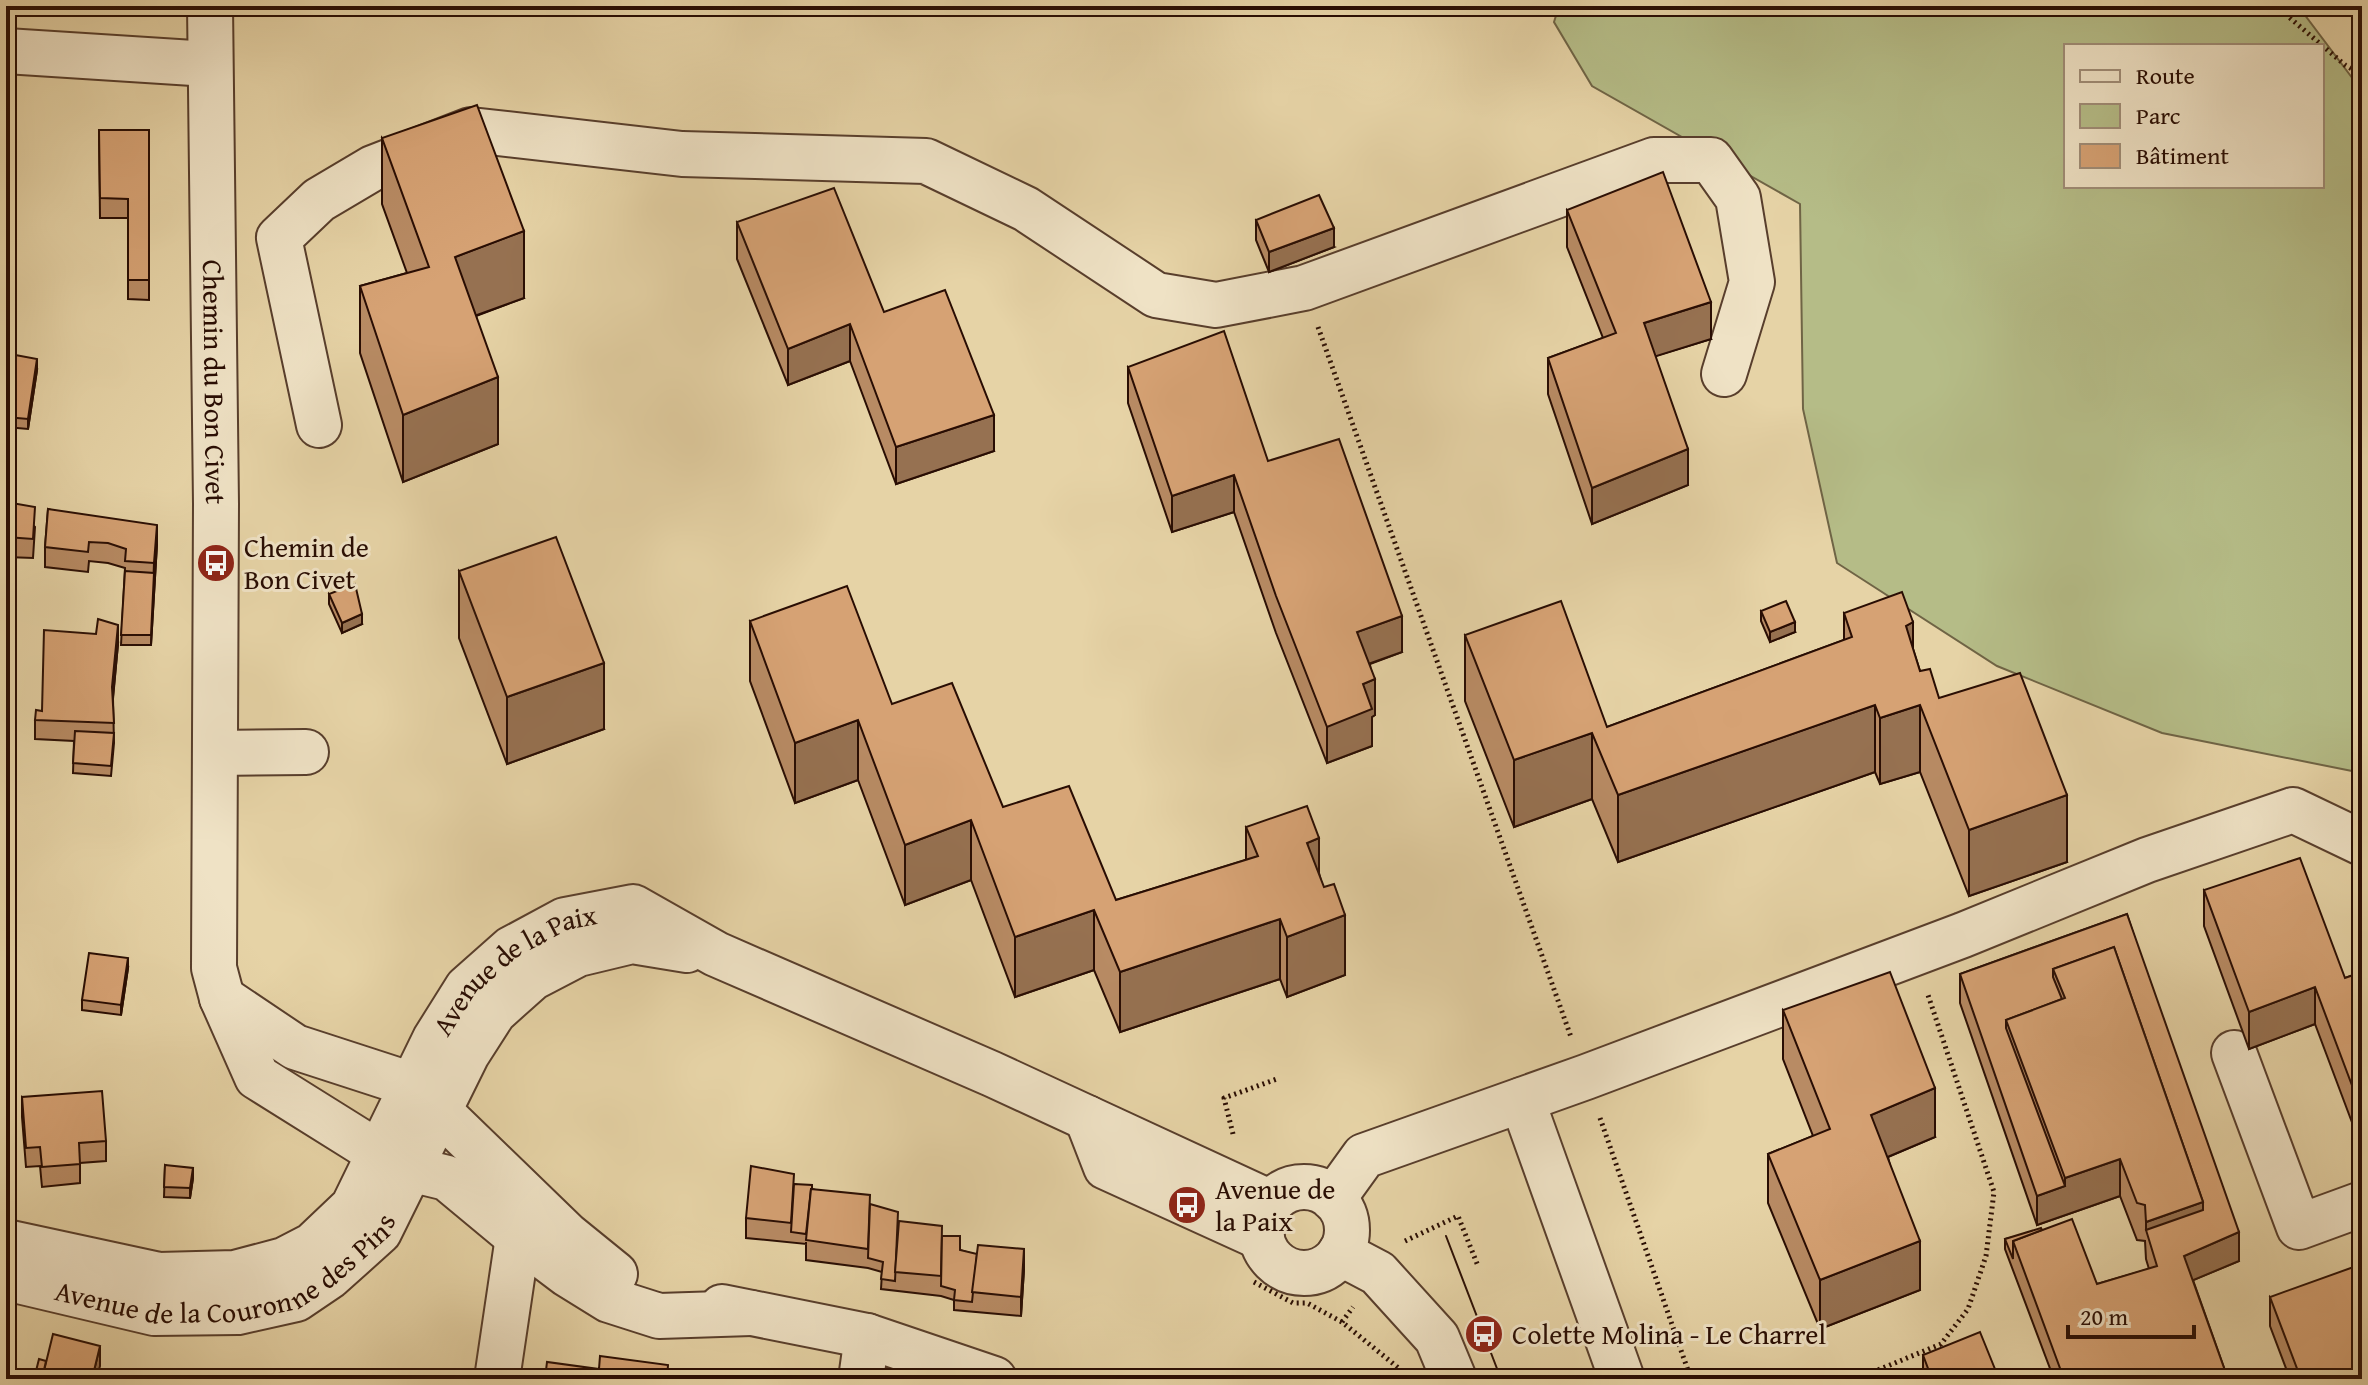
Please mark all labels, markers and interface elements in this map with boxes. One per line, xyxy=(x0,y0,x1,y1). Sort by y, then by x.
legend xyxy=(2064,44,2324,188)
text: Route xyxy=(2136,58,2195,93)
text: Parc xyxy=(2136,98,2181,133)
text: Bâtiment xyxy=(2136,138,2230,173)
street label: Chemin du Bon Civet xyxy=(193,259,237,505)
place label: Chemin de Bon Civet xyxy=(244,526,369,599)
bus stop icon: Chemin de Bon Civet xyxy=(195,542,237,584)
street label: Avenue de la Paix xyxy=(421,893,601,1043)
place label: Avenue de la Paix xyxy=(1215,1168,1335,1241)
bus stop icon: Avenue de la Paix xyxy=(1166,1184,1208,1226)
street label: Avenue de la Couronne des Pins xyxy=(51,1206,405,1334)
scale bar xyxy=(2068,1289,2194,1339)
text: 20 m xyxy=(2080,1299,2128,1334)
bus stop icon: Colette Molina - Le Charrel xyxy=(1463,1313,1505,1355)
place label: Colette Molina - Le Charrel xyxy=(1512,1313,1826,1354)

